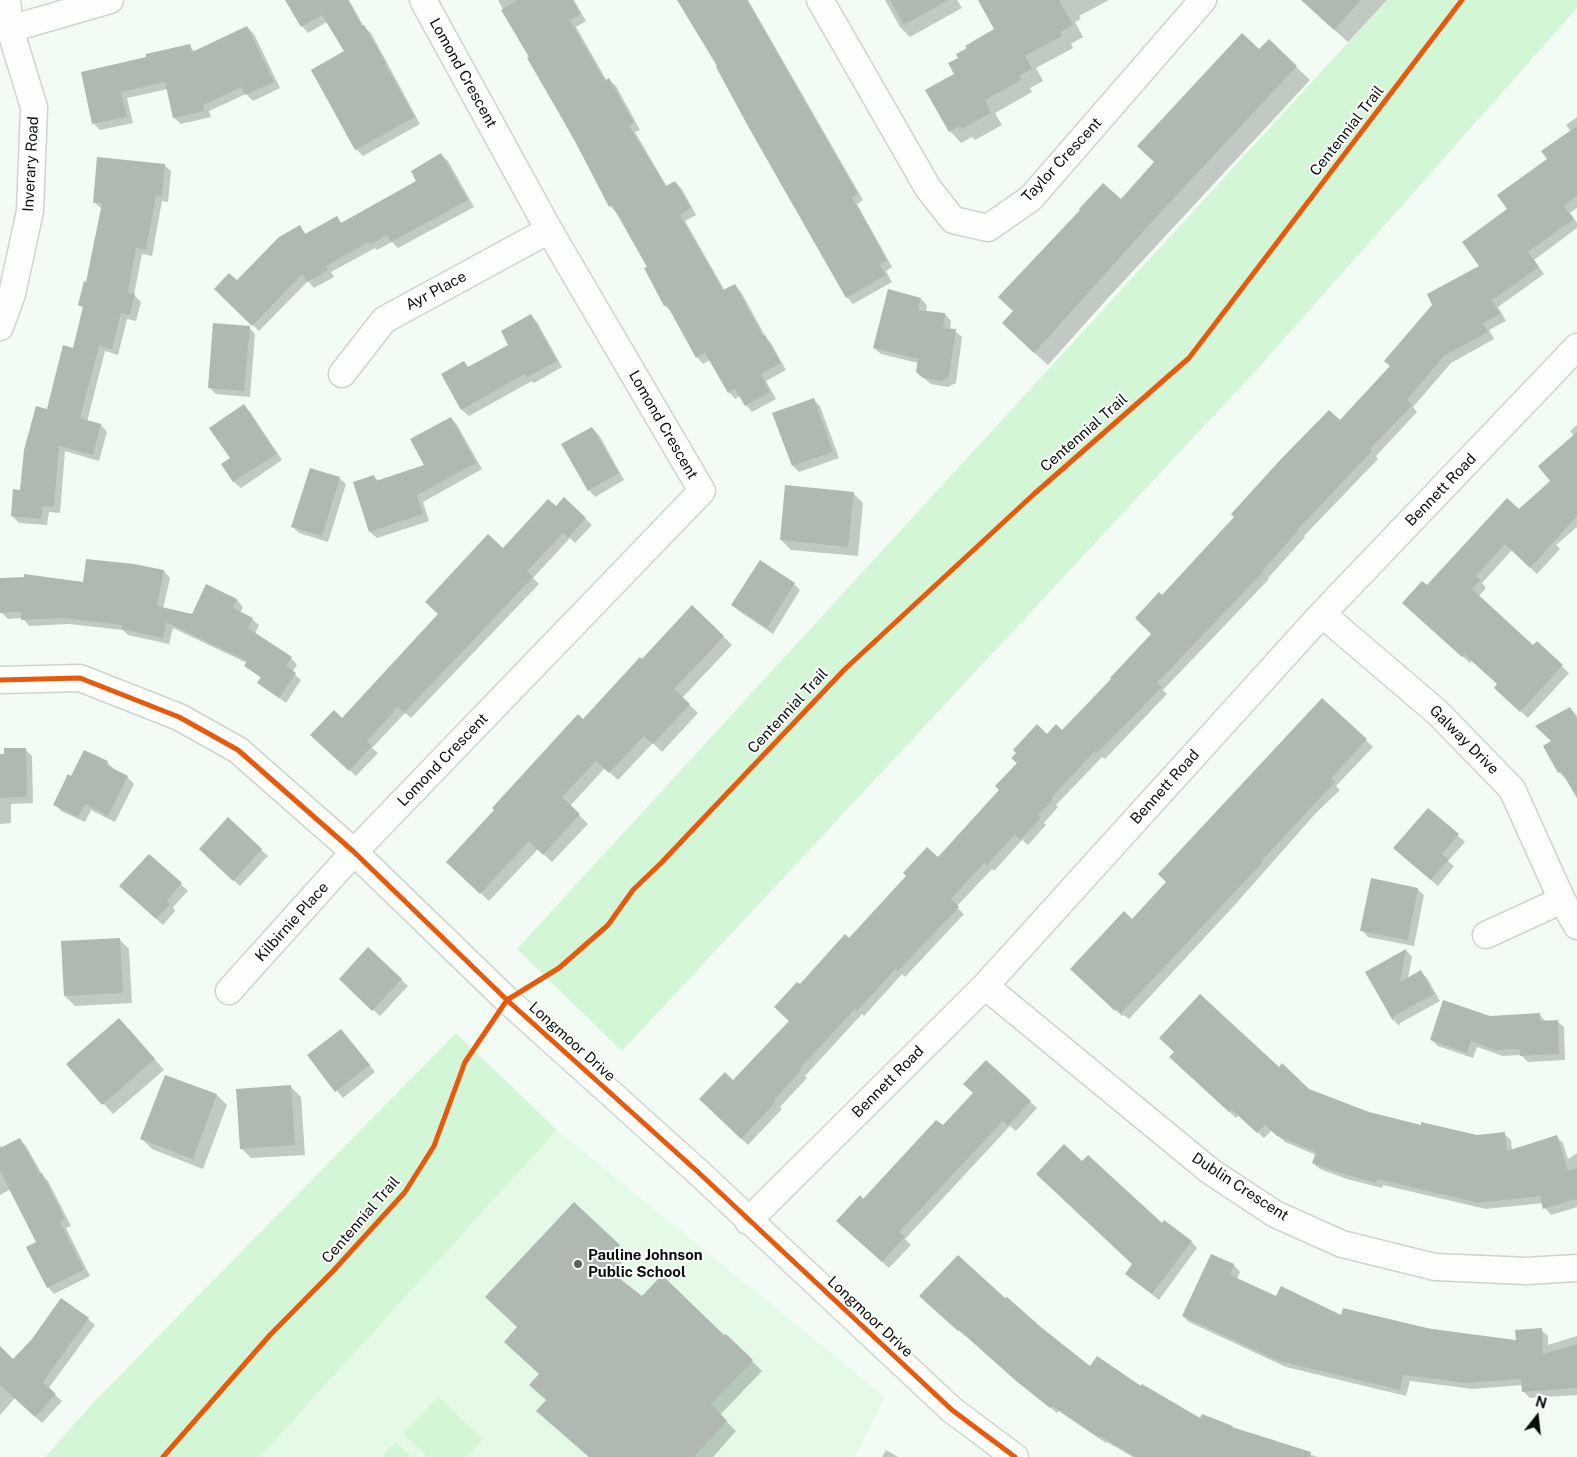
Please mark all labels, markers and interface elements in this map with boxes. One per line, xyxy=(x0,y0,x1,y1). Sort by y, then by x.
street label: Lomond Crescent xyxy=(425,15,501,131)
street label: Centennial Trail xyxy=(1306,82,1388,180)
street label: Taylor Crescent xyxy=(1018,114,1106,206)
street label: Inverary Road xyxy=(20,116,42,212)
street label: Ayr Place xyxy=(403,268,469,314)
street label: Lomond Crescent xyxy=(625,367,701,483)
street label: Centennial Trail xyxy=(1037,390,1131,476)
street label: Bennett Road xyxy=(1402,450,1480,530)
street label: Centennial Trail xyxy=(744,665,832,757)
street label: Galway Drive xyxy=(1426,702,1502,778)
street label: Lomond Crescent xyxy=(394,710,492,810)
street label: Bennett Road xyxy=(1127,746,1203,828)
street label: Kilbirnie Place xyxy=(252,879,332,965)
street label: Longmoor Drive xyxy=(525,998,619,1086)
street label: Bennett Road xyxy=(848,1042,928,1122)
street label: Dublin Crescent xyxy=(1188,1149,1292,1225)
street label: Centennial Trail xyxy=(318,1173,404,1267)
place label: Pauline Johnson Public School xyxy=(588,1246,703,1281)
marker: Pauline Johnson Public School xyxy=(572,1258,584,1270)
street label: Longmoor Drive xyxy=(824,1273,916,1361)
north arrow xyxy=(1512,1392,1562,1442)
text: N xyxy=(1534,1393,1549,1412)

